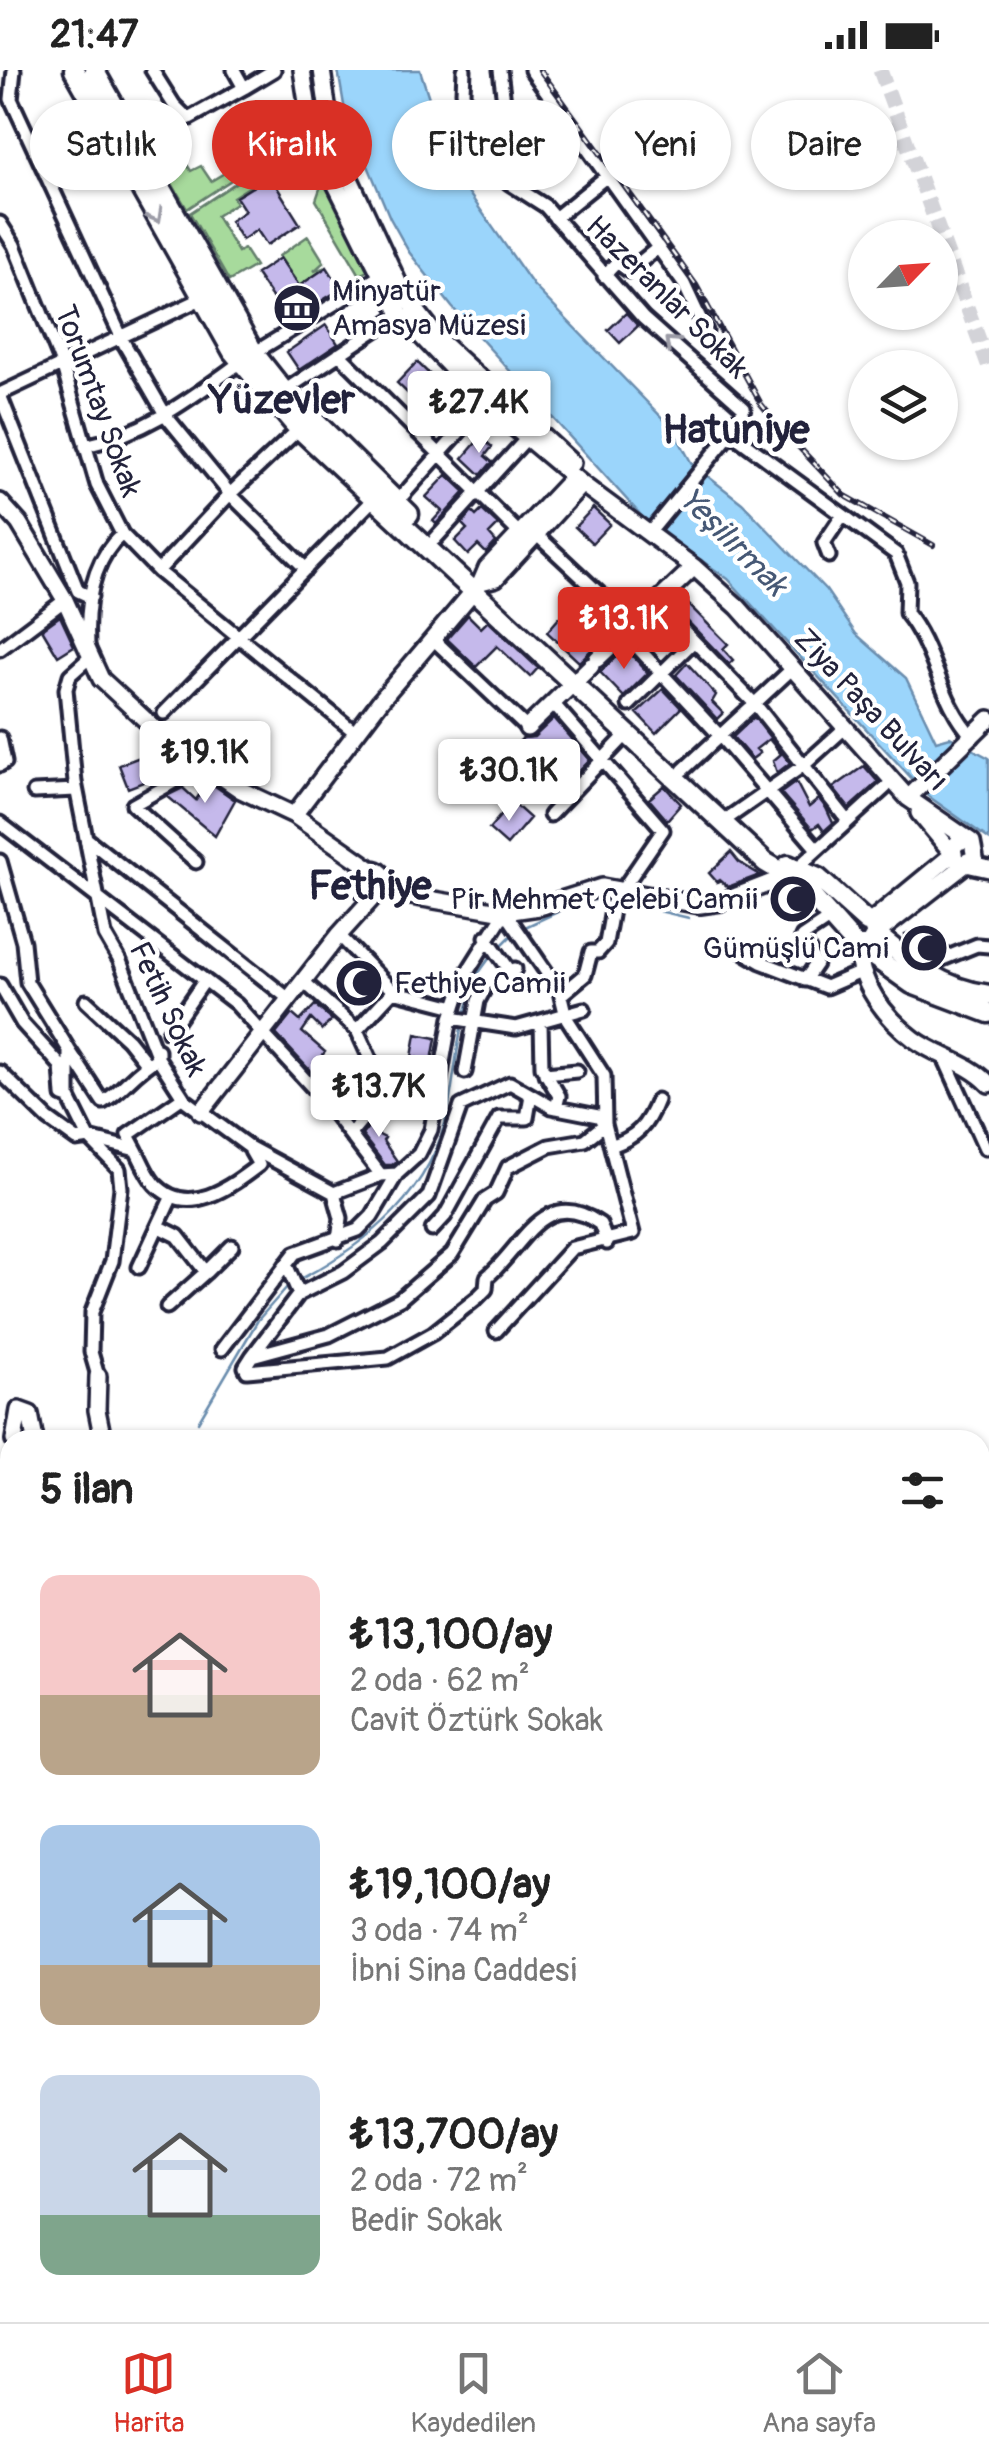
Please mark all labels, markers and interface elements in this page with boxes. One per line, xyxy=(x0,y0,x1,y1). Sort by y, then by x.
text: 21:47 xyxy=(50,11,138,59)
chip: Satılık xyxy=(30,100,192,190)
chip: Kiralık xyxy=(212,100,372,190)
chip: Filtreler xyxy=(392,100,580,190)
chip: Yeni xyxy=(600,100,731,190)
chip: Daire xyxy=(751,100,897,190)
one-way arrow xyxy=(144,205,163,223)
street label: Hazeranlar Sokak xyxy=(578,208,756,386)
north arrow xyxy=(848,220,958,330)
map controls xyxy=(848,220,958,460)
place label: Minyatür Amasya Müzesi xyxy=(332,273,526,344)
museum icon: Minyatür Amasya Müzesi xyxy=(271,282,323,334)
street label: Torumtay Sokak xyxy=(46,300,150,502)
one-way arrow xyxy=(664,337,683,355)
button: layers xyxy=(848,350,958,460)
pin: ₺27.4K xyxy=(398,371,560,456)
district label: Yüzevler xyxy=(207,376,356,425)
text: ₺27.4K xyxy=(430,383,528,423)
district label: Hatuniye xyxy=(662,406,811,455)
water label: Yeşilırmak xyxy=(670,479,797,606)
pin: ₺13.1K xyxy=(543,587,705,672)
text: ₺13.1K xyxy=(580,599,668,639)
street label: Ziya Paşa Bulvarı xyxy=(786,621,956,799)
pin: ₺19.1K xyxy=(124,721,286,806)
text: ₺19.1K xyxy=(161,733,249,773)
pin: ₺30.1K xyxy=(428,739,590,824)
text: ₺30.1K xyxy=(460,751,558,791)
district label: Fethiye xyxy=(308,862,433,911)
mosque icon: Pir Mehmet Çelebi Camii xyxy=(767,873,819,925)
place label: Pir Mehmet Çelebi Camii xyxy=(450,881,758,918)
mosque icon: Gümüşlü Cami xyxy=(898,922,950,974)
place label: Gümüşlü Cami xyxy=(703,930,889,967)
street label: Fetih Sokak xyxy=(121,936,215,1083)
mosque icon: Fethiye Camii xyxy=(333,957,385,1009)
place label: Fethiye Camii xyxy=(394,965,566,1002)
pin: ₺13.7K xyxy=(298,1055,460,1140)
text: ₺13.7K xyxy=(333,1067,425,1107)
icon: filters xyxy=(895,1463,950,1518)
text: 5 ilan xyxy=(40,1464,134,1516)
text: ₺13,100/ay xyxy=(350,1609,552,1661)
icon: home xyxy=(120,1615,240,1735)
text: 2 oda · 62 m² xyxy=(350,1661,530,1701)
text: Cavit Öztürk Sokak xyxy=(350,1701,603,1741)
text: ₺19,100/ay xyxy=(350,1859,550,1911)
icon: home xyxy=(120,1865,240,1985)
text: 3 oda · 74 m² xyxy=(350,1911,529,1951)
text: İbni Sina Caddesi xyxy=(350,1951,577,1991)
text: ₺13,700/ay xyxy=(350,2109,558,2161)
icon: home xyxy=(120,2115,240,2235)
text: 2 oda · 72 m² xyxy=(350,2161,528,2201)
text: Bedir Sokak xyxy=(350,2201,503,2241)
tab: Harita xyxy=(113,2346,184,2441)
tab: Kaydedilen xyxy=(410,2346,536,2441)
tab: Ana sayfa xyxy=(762,2346,876,2441)

